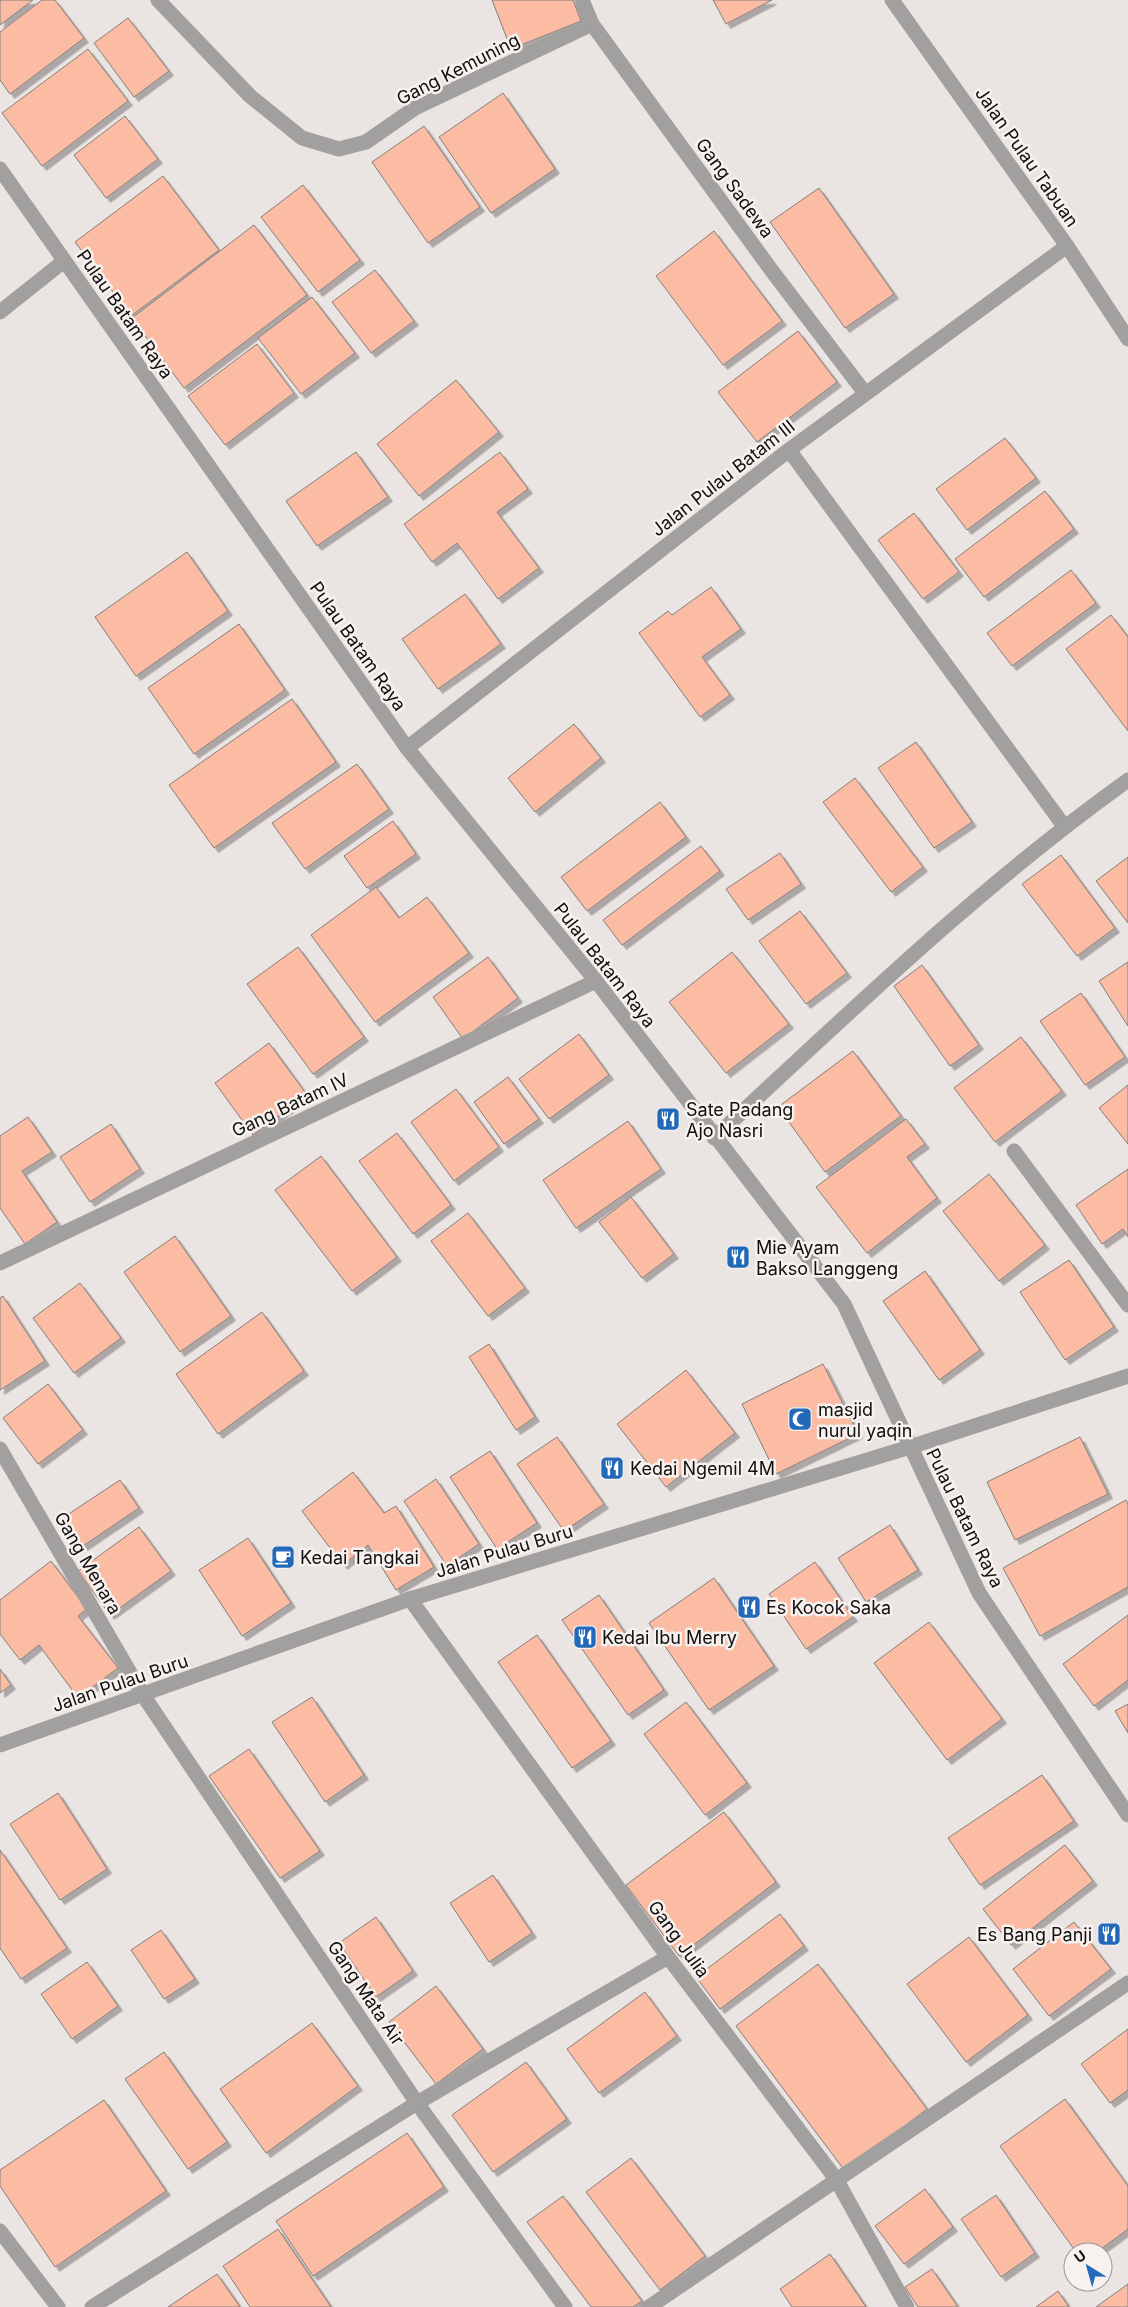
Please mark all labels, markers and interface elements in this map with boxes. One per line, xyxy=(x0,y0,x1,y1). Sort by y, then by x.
street label: Gang Kemuning xyxy=(393,29,523,109)
street label: Jalan Pulau Tabuan xyxy=(971,83,1083,231)
street label: Gang Sadewa xyxy=(692,134,778,242)
street label: Pulau Batam Raya xyxy=(73,245,177,383)
street label: Jalan Pulau Batam III xyxy=(647,415,799,541)
street label: Pulau Batam Raya xyxy=(306,577,410,715)
street label: Pulau Batam Raya xyxy=(550,898,660,1032)
street label: Gang Batam IV xyxy=(228,1069,352,1141)
place label: Sate Padang Ajo Nasri xyxy=(686,1099,793,1141)
restaurant icon: Sate Padang Ajo Nasri xyxy=(655,1106,681,1132)
place label: Mie Ayam Bakso Langgeng xyxy=(756,1237,898,1279)
restaurant icon: Mie Ayam Bakso Langgeng xyxy=(725,1244,751,1270)
place label: masjid nurul yaqin xyxy=(818,1399,912,1441)
mosque icon: masjid nurul yaqin xyxy=(787,1406,813,1432)
street label: Pulau Batam Raya xyxy=(922,1445,1008,1591)
restaurant icon: Kedai Ngemil 4M xyxy=(599,1455,625,1481)
place label: Kedai Ngemil 4M xyxy=(630,1458,775,1479)
street label: Gang Menara xyxy=(50,1508,126,1618)
street label: Jalan Pulau Buru xyxy=(433,1520,575,1582)
cafe icon: Kedai Tangkai xyxy=(270,1544,296,1570)
place label: Kedai Tangkai xyxy=(300,1547,419,1568)
restaurant icon: Es Kocok Saka xyxy=(736,1594,762,1620)
place label: Es Kocok Saka xyxy=(766,1597,891,1618)
restaurant icon: Kedai Ibu Merry xyxy=(572,1624,598,1650)
place label: Kedai Ibu Merry xyxy=(602,1627,737,1648)
street label: Jalan Pulau Buru xyxy=(49,1650,191,1716)
street label: Gang Julia xyxy=(644,1896,714,1982)
restaurant icon: Es Bang Panji xyxy=(1096,1921,1122,1947)
place label: Es Bang Panji xyxy=(977,1924,1092,1945)
street label: Gang Mata Air xyxy=(323,1937,409,2049)
north arrow xyxy=(1063,2242,1113,2292)
text: U xyxy=(1071,2246,1089,2266)

